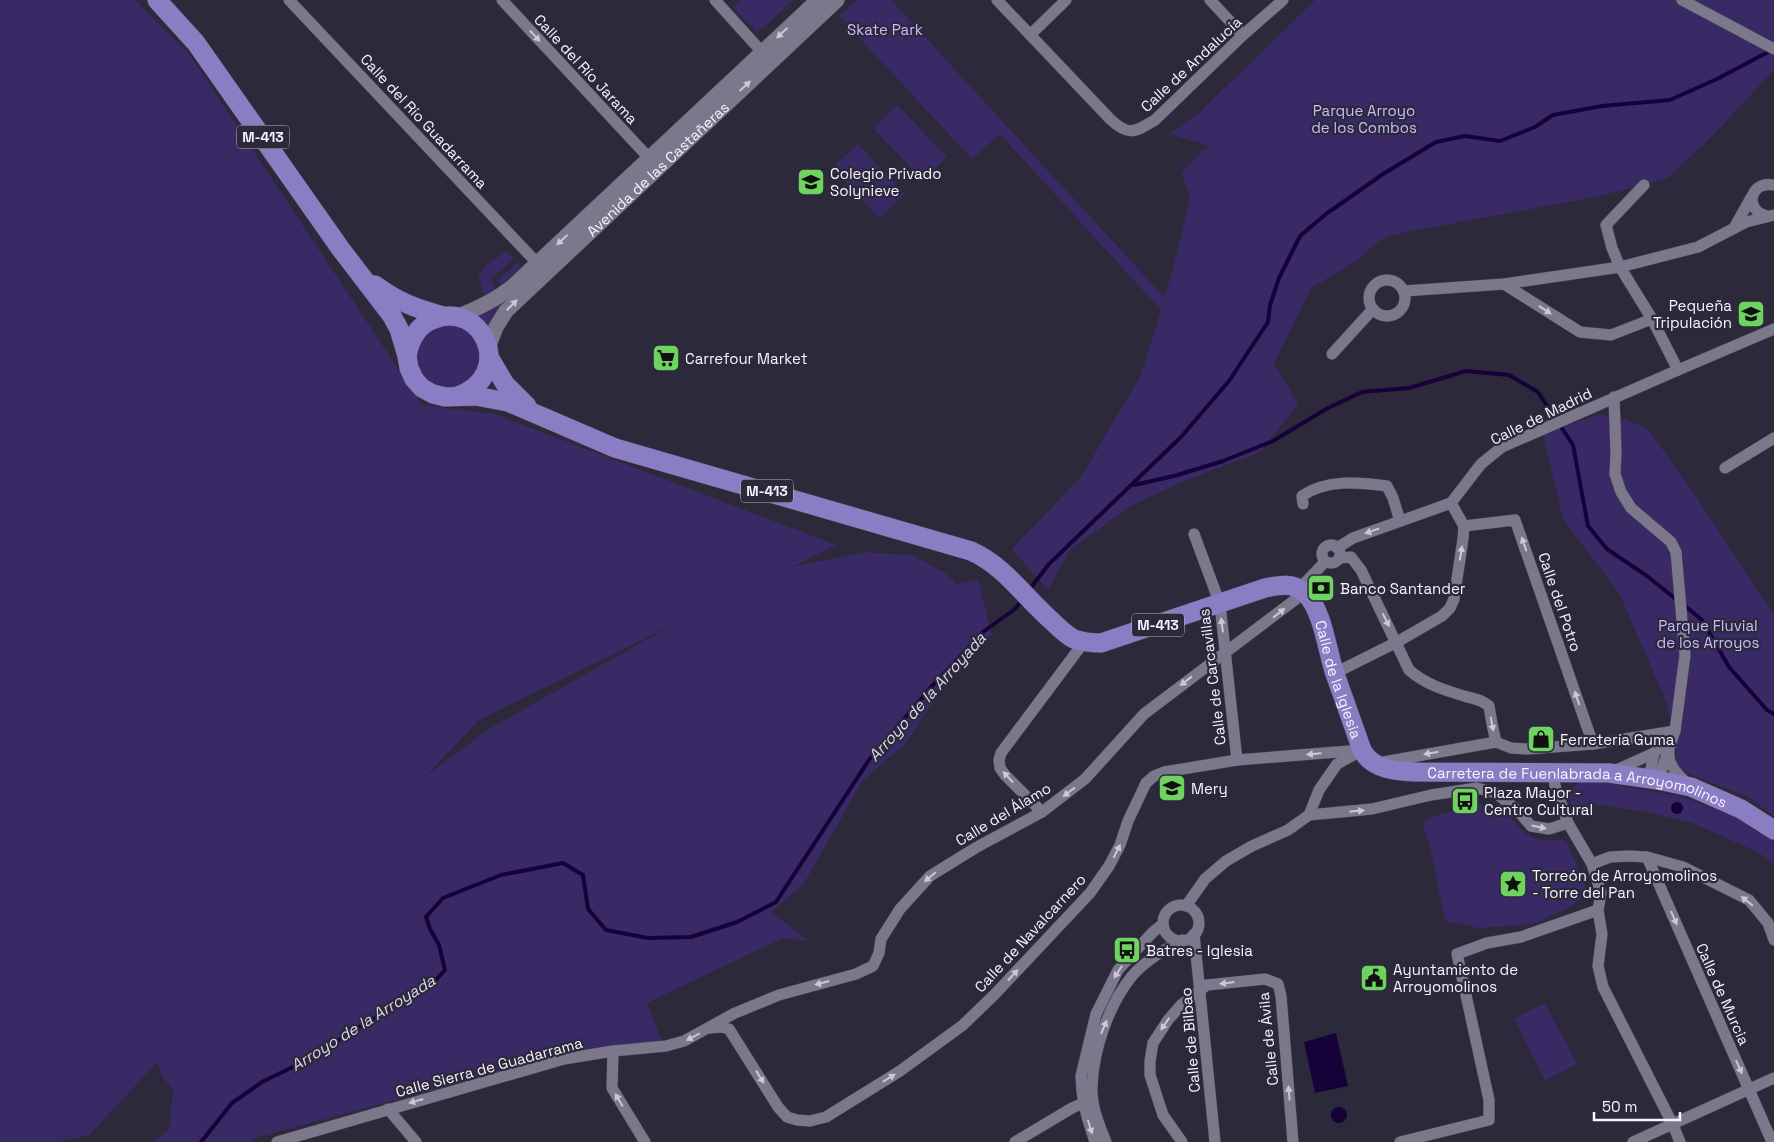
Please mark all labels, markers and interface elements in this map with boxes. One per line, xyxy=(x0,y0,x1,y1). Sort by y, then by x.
street label: Calle del Río Jarama xyxy=(530,10,642,128)
street label: Calle de Andalucía xyxy=(1136,12,1246,116)
park label: Skate Park xyxy=(847,20,923,39)
one-way arrow xyxy=(777,27,789,39)
one-way arrow xyxy=(529,29,541,41)
street label: Calle del Río Guadarrama xyxy=(356,50,492,193)
one-way arrow xyxy=(738,81,751,92)
street label: Avenida de las Castañeras xyxy=(582,97,733,240)
park label: Parque Arroyo de los Combos xyxy=(1311,101,1417,137)
road number: M-413 xyxy=(237,125,289,148)
place label: Colegio Privado Solynieve xyxy=(830,164,941,200)
school or university icon: Colegio Privado Solynieve xyxy=(796,167,826,197)
one-way arrow xyxy=(556,234,568,246)
place label: Pequeña Tripulación xyxy=(1653,296,1732,332)
school or university icon: Pequeña Tripulación xyxy=(1736,299,1766,329)
one-way arrow xyxy=(505,300,517,312)
one-way arrow xyxy=(1538,306,1552,315)
supermarket icon: Carrefour Market xyxy=(651,343,681,373)
place label: Carrefour Market xyxy=(685,349,808,368)
street label: Calle de Madrid xyxy=(1487,383,1595,449)
road number: M-413 xyxy=(741,480,793,502)
one-way arrow xyxy=(1364,527,1379,535)
one-way arrow xyxy=(1519,536,1527,551)
one-way arrow xyxy=(1457,545,1465,561)
street label: Calle del Potro xyxy=(1534,550,1586,654)
bank icon: Banco Santander xyxy=(1306,573,1336,603)
place label: Banco Santander xyxy=(1340,579,1466,598)
one-way arrow xyxy=(1272,607,1285,618)
street label: Calle de Carcavillas xyxy=(1194,608,1230,746)
one-way arrow xyxy=(1382,613,1390,628)
road number: M-413 xyxy=(1132,614,1184,636)
one-way arrow xyxy=(1218,616,1226,632)
park label: Parque Fluvial de los Arroyos xyxy=(1656,616,1760,652)
street label: Calle de la Iglesia xyxy=(1311,618,1367,741)
water label: Arroyo de la Arroyada xyxy=(864,628,991,766)
one-way arrow xyxy=(1179,676,1193,686)
one-way arrow xyxy=(1573,690,1581,705)
one-way arrow xyxy=(1488,717,1496,732)
shop icon: Ferretería Guma xyxy=(1526,724,1556,754)
place label: Ferretería Guma xyxy=(1560,730,1675,749)
one-way arrow xyxy=(1305,750,1321,758)
one-way arrow xyxy=(1423,750,1439,758)
street label: Carretera de Fuenlabrada a Arroyomolinos xyxy=(1427,763,1730,811)
one-way arrow xyxy=(1002,771,1014,783)
school or university icon: Mery xyxy=(1157,773,1187,803)
street label: Calle del Álamo xyxy=(952,778,1054,850)
place label: Mery xyxy=(1191,779,1228,798)
place label: Plaza Mayor - Centro Cultural xyxy=(1484,783,1593,819)
bus stop icon: Plaza Mayor - Centro Cultural xyxy=(1450,786,1480,816)
one-way arrow xyxy=(1062,787,1076,797)
one-way arrow xyxy=(1350,807,1366,815)
one-way arrow xyxy=(1531,823,1547,831)
one-way arrow xyxy=(1113,843,1121,858)
place label: Torreón de Arroyomolinos - Torre del Pan xyxy=(1532,866,1717,902)
place icon: Torreón de Arroyomolinos - Torre del Pan xyxy=(1498,869,1528,899)
street label: Calle de Navalcarnero xyxy=(970,870,1090,996)
one-way arrow xyxy=(924,871,937,882)
one-way arrow xyxy=(1741,895,1754,906)
one-way arrow xyxy=(1671,911,1679,925)
bus stop icon: Batres - Iglesia xyxy=(1112,935,1142,965)
street label: Calle de Murcia xyxy=(1692,940,1754,1048)
place label: Batres - Iglesia xyxy=(1146,941,1253,960)
place label: Ayuntamiento de Arroyomolinos xyxy=(1393,960,1518,996)
public building icon: Ayuntamiento de Arroyomolinos xyxy=(1359,963,1389,993)
one-way arrow xyxy=(1113,966,1122,979)
one-way arrow xyxy=(1007,969,1019,981)
water label: Arroyo de la Arroyada xyxy=(287,970,440,1076)
one-way arrow xyxy=(1218,979,1234,987)
one-way arrow xyxy=(814,980,829,988)
street label: Calle de Bilbao xyxy=(1176,987,1204,1093)
street label: Calle de Ávila xyxy=(1254,991,1282,1087)
one-way arrow xyxy=(1161,1018,1170,1031)
one-way arrow xyxy=(1101,1020,1109,1034)
street label: Calle Sierra de Guadarrama xyxy=(393,1033,585,1101)
one-way arrow xyxy=(686,1033,700,1041)
one-way arrow xyxy=(1735,1060,1743,1074)
one-way arrow xyxy=(755,1070,764,1083)
one-way arrow xyxy=(882,1074,896,1083)
one-way arrow xyxy=(1285,1085,1293,1101)
scale bar xyxy=(1594,1090,1680,1122)
one-way arrow xyxy=(615,1094,624,1107)
one-way arrow xyxy=(409,1097,424,1105)
text: 50 m xyxy=(1602,1097,1637,1116)
one-way arrow xyxy=(1087,1119,1095,1134)

